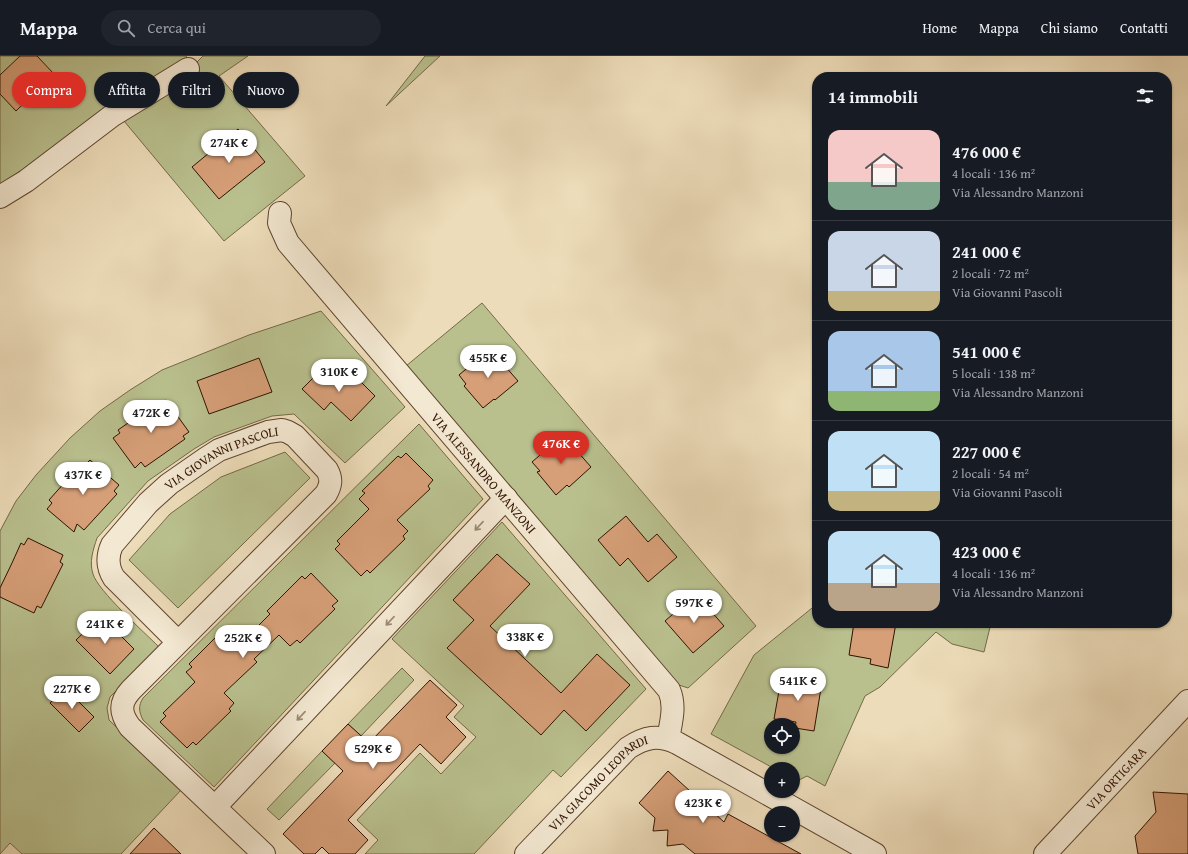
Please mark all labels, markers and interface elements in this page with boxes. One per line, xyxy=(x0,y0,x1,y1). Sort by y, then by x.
search box xyxy=(101,10,381,46)
text: Mappa xyxy=(20,14,77,42)
icon: search xyxy=(115,17,137,39)
text: Cerca qui xyxy=(147,17,206,38)
text: Home xyxy=(923,18,957,38)
text: Mappa xyxy=(979,18,1019,38)
text: Chi siamo xyxy=(1041,18,1098,38)
text: Contatti xyxy=(1120,18,1168,38)
chip: Compra xyxy=(12,72,86,108)
chip: Affitta xyxy=(94,72,160,108)
chip: Filtri xyxy=(168,72,225,108)
chip: Nuovo xyxy=(233,72,299,108)
text: 14 immobili xyxy=(828,84,918,109)
icon: filters xyxy=(1134,85,1156,107)
pin: 274K € xyxy=(196,130,262,164)
text: 274K € xyxy=(210,133,248,152)
text: 476 000 € xyxy=(952,139,1021,164)
icon: home xyxy=(860,146,908,194)
text: 4 locali · 136 m² xyxy=(952,164,1035,183)
text: Via Alessandro Manzoni xyxy=(952,183,1084,202)
text: 241 000 € xyxy=(952,239,1021,264)
icon: home xyxy=(860,247,908,295)
text: 2 locali · 72 m² xyxy=(952,264,1029,283)
text: Via Giovanni Pascoli xyxy=(952,283,1062,302)
text: 541 000 € xyxy=(952,339,1021,364)
pin: 455K € xyxy=(455,345,521,379)
icon: home xyxy=(860,347,908,395)
text: 455K € xyxy=(469,348,507,367)
pin: 310K € xyxy=(306,359,372,393)
text: 310K € xyxy=(320,362,358,381)
text: 5 locali · 138 m² xyxy=(952,364,1035,383)
text: Via Alessandro Manzoni xyxy=(952,383,1084,402)
pin: 472K € xyxy=(118,400,184,434)
text: 472K € xyxy=(132,403,170,422)
street label: VIA ALESSANDRO MANZONI xyxy=(426,409,541,538)
street label: VIA GIOVANNI PASCOLI xyxy=(160,422,280,494)
pin: 476K € xyxy=(528,431,594,465)
text: 476K € xyxy=(542,434,580,453)
text: 227 000 € xyxy=(952,439,1021,464)
icon: home xyxy=(860,447,908,495)
pin: 437K € xyxy=(50,462,116,496)
text: 2 locali · 54 m² xyxy=(952,464,1029,483)
text: 437K € xyxy=(64,465,102,484)
text: Via Giovanni Pascoli xyxy=(952,483,1062,502)
one-way arrow xyxy=(475,521,484,531)
text: 423 000 € xyxy=(952,539,1021,564)
icon: home xyxy=(860,547,908,595)
text: 4 locali · 136 m² xyxy=(952,564,1035,583)
text: Via Alessandro Manzoni xyxy=(952,583,1084,602)
pin: 597K € xyxy=(661,590,727,624)
text: 597K € xyxy=(675,593,713,612)
pin: 241K € xyxy=(72,611,138,645)
text: 241K € xyxy=(86,614,124,633)
one-way arrow xyxy=(385,616,395,626)
pin: 338K € xyxy=(492,624,558,658)
pin: 252K € xyxy=(210,625,276,659)
text: 338K € xyxy=(506,627,544,646)
text: 252K € xyxy=(224,628,262,647)
pin: 541K € xyxy=(765,668,831,702)
text: 541K € xyxy=(779,671,817,690)
pin: 227K € xyxy=(39,676,105,710)
text: 227K € xyxy=(53,679,91,698)
one-way arrow xyxy=(296,711,306,721)
map controls xyxy=(764,718,800,842)
button: locate xyxy=(764,718,800,754)
street label: VIA GIACOMO LEOPARDI xyxy=(544,730,650,836)
pin: 529K € xyxy=(340,736,406,770)
text: 529K € xyxy=(354,739,392,758)
street label: VIA ORTIGARA xyxy=(1082,742,1151,814)
button: + xyxy=(764,762,800,798)
pin: 423K € xyxy=(670,790,736,824)
text: 423K € xyxy=(684,793,722,812)
button: − xyxy=(764,806,800,842)

